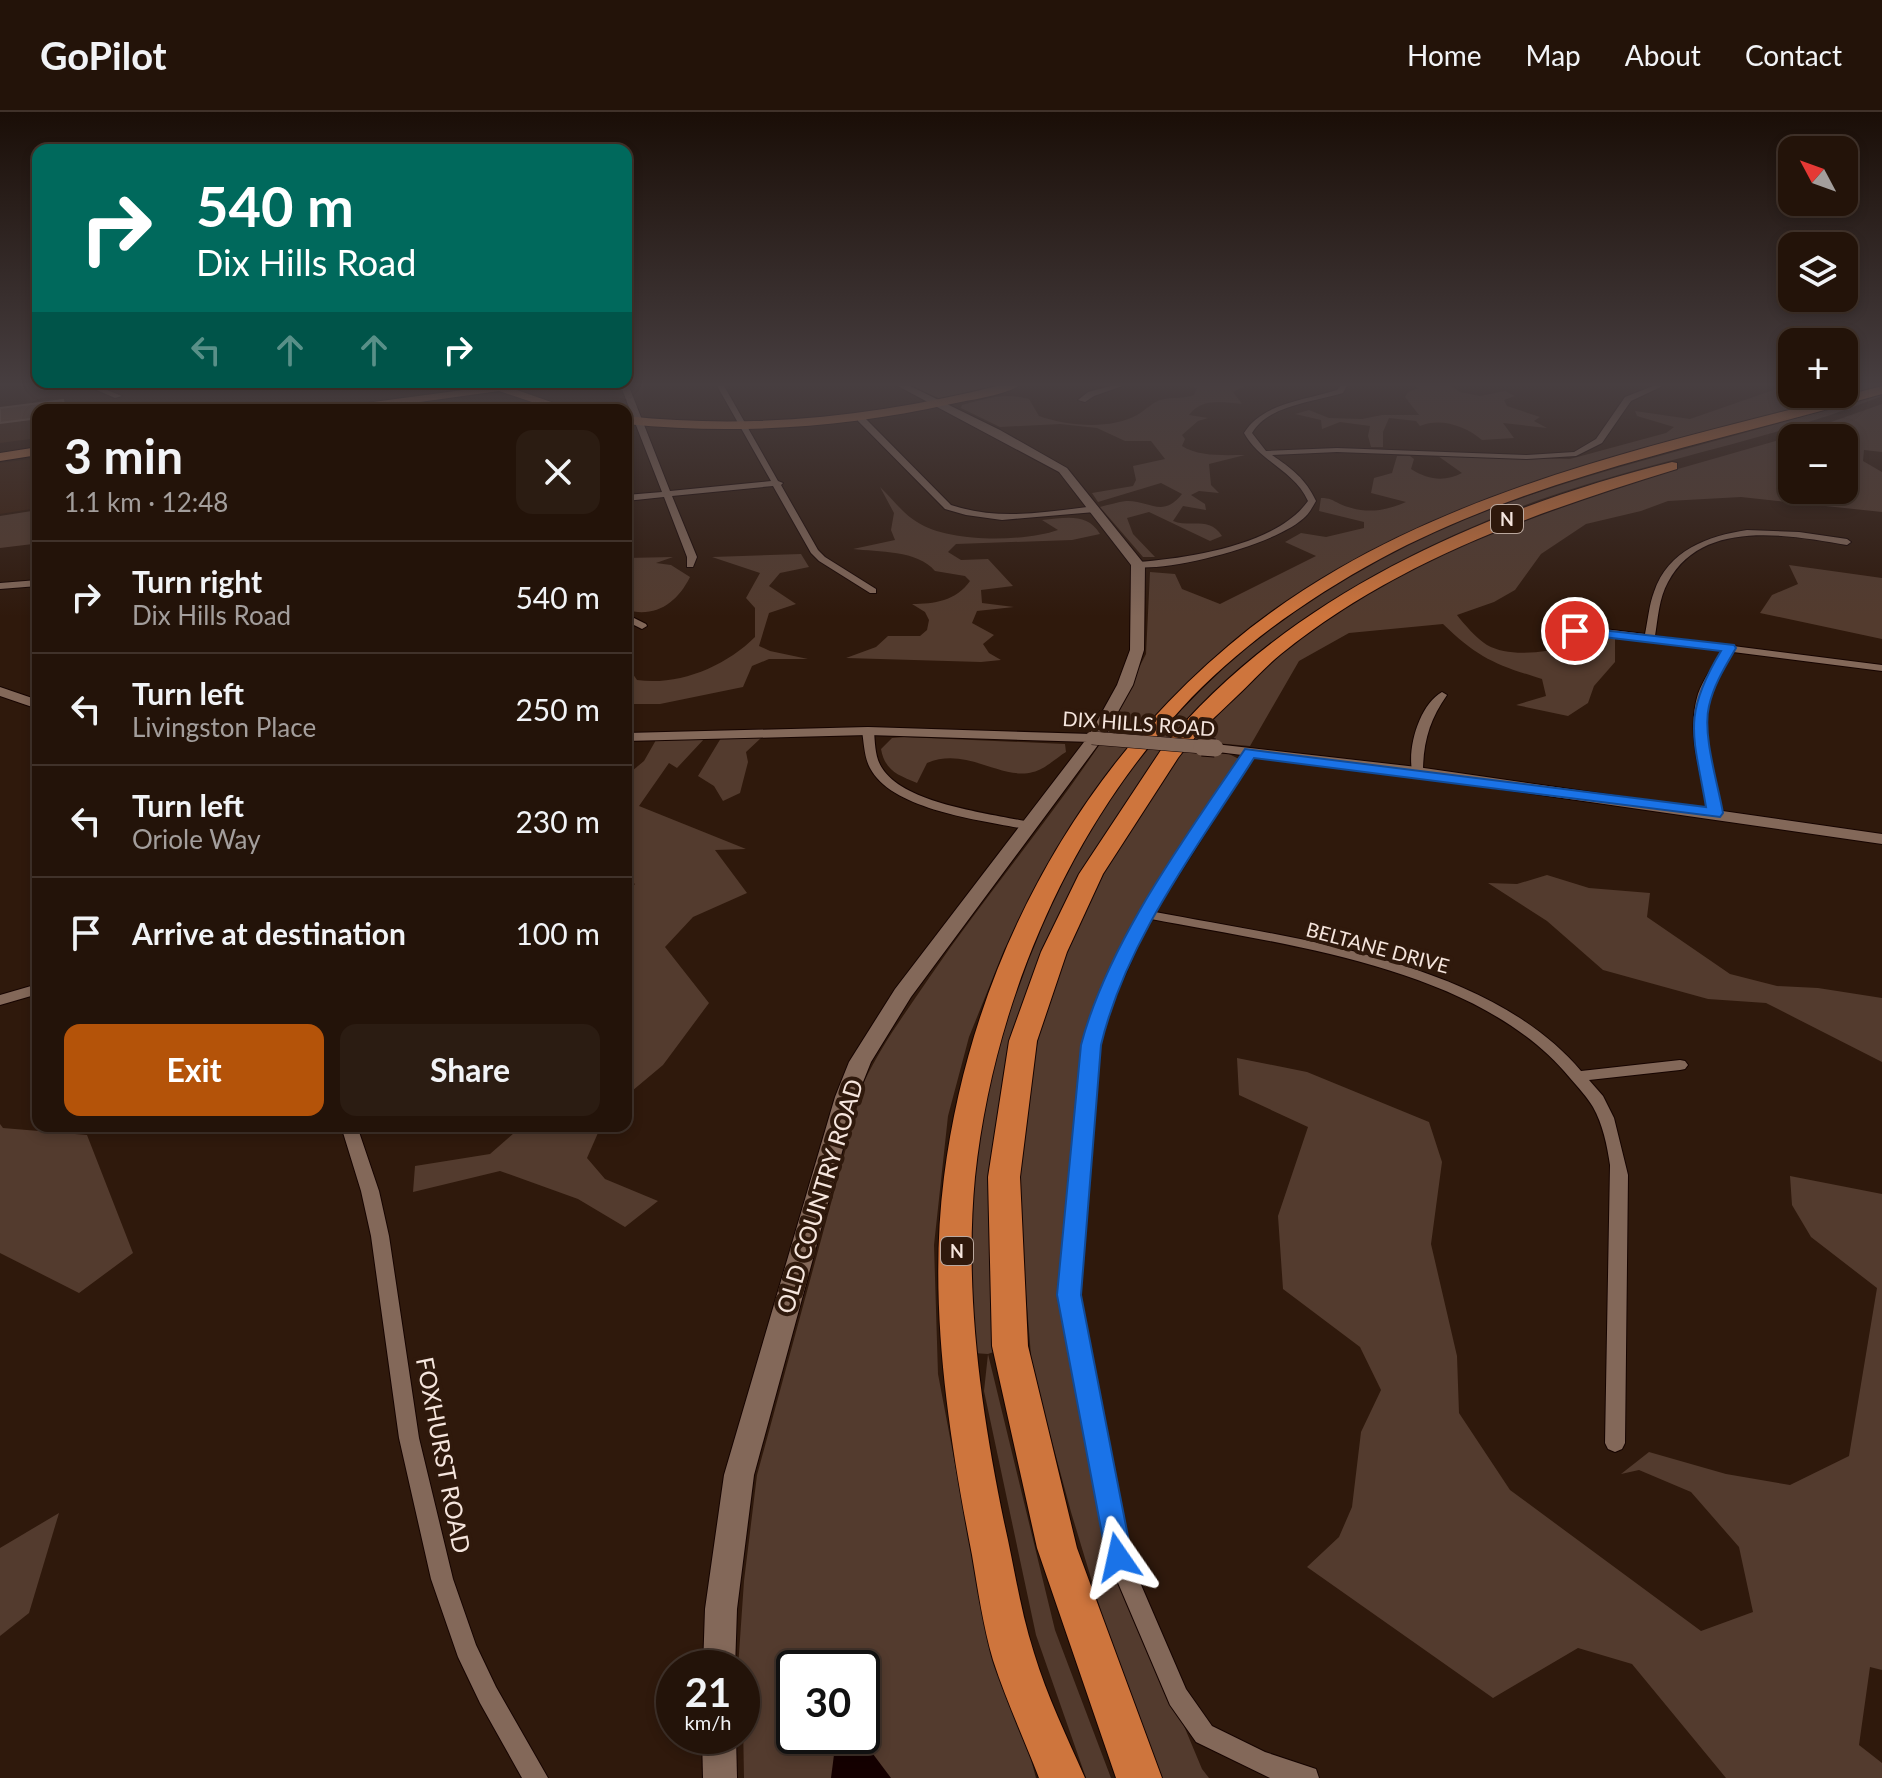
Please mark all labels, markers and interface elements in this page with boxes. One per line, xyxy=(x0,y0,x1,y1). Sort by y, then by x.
text: GoPilot xyxy=(40,32,167,78)
text: Home xyxy=(1407,38,1482,72)
text: Map xyxy=(1526,38,1581,72)
text: About xyxy=(1625,38,1701,72)
text: Contact xyxy=(1745,38,1842,72)
north arrow xyxy=(1778,136,1858,216)
map controls xyxy=(1778,136,1858,504)
text: 540 m xyxy=(196,172,354,239)
icon: right xyxy=(64,176,168,280)
button: layers xyxy=(1778,232,1858,312)
text: Dix Hills Road xyxy=(196,240,416,284)
icon: left xyxy=(184,328,228,372)
icon: ahead xyxy=(268,328,312,372)
icon: ahead xyxy=(352,328,396,372)
icon: right xyxy=(436,328,480,372)
button: + xyxy=(1778,328,1858,408)
button: − xyxy=(1778,424,1858,504)
text: 3 min xyxy=(64,427,183,484)
button: close xyxy=(516,430,600,514)
text: 1.1 km · 12:48 xyxy=(64,486,228,518)
road number: N xyxy=(1491,505,1523,533)
text: Turn right xyxy=(132,563,262,599)
icon: right xyxy=(64,575,108,619)
text: 540 m xyxy=(515,579,600,615)
pin xyxy=(1541,597,1609,665)
text: Dix Hills Road xyxy=(132,599,291,631)
icon: arrive xyxy=(1553,609,1597,653)
text: Turn left xyxy=(132,675,244,711)
icon: left xyxy=(64,687,108,731)
text: 250 m xyxy=(515,691,600,727)
street label: DIX HILLS ROAD xyxy=(1062,706,1216,740)
text: Livingston Place xyxy=(132,711,316,743)
text: Turn left xyxy=(132,787,244,823)
icon: left xyxy=(64,799,108,843)
text: 230 m xyxy=(515,803,600,839)
text: Oriole Way xyxy=(132,823,261,855)
icon: arrive xyxy=(64,911,108,955)
text: Arrive at destination xyxy=(132,915,406,951)
text: 100 m xyxy=(515,915,600,951)
street label: BELTANE DRIVE xyxy=(1304,916,1452,978)
button: Exit xyxy=(64,1024,324,1116)
button: Share xyxy=(340,1024,600,1116)
street label: OLD COUNTRY ROAD xyxy=(770,1075,868,1317)
road number: N xyxy=(941,1237,973,1265)
street label: FOXHURST ROAD xyxy=(411,1354,477,1556)
position arrow xyxy=(1076,1515,1160,1599)
speed limit sign: 30 xyxy=(776,1650,880,1754)
text: 21 xyxy=(685,1668,731,1716)
text: km/h xyxy=(685,1710,731,1734)

